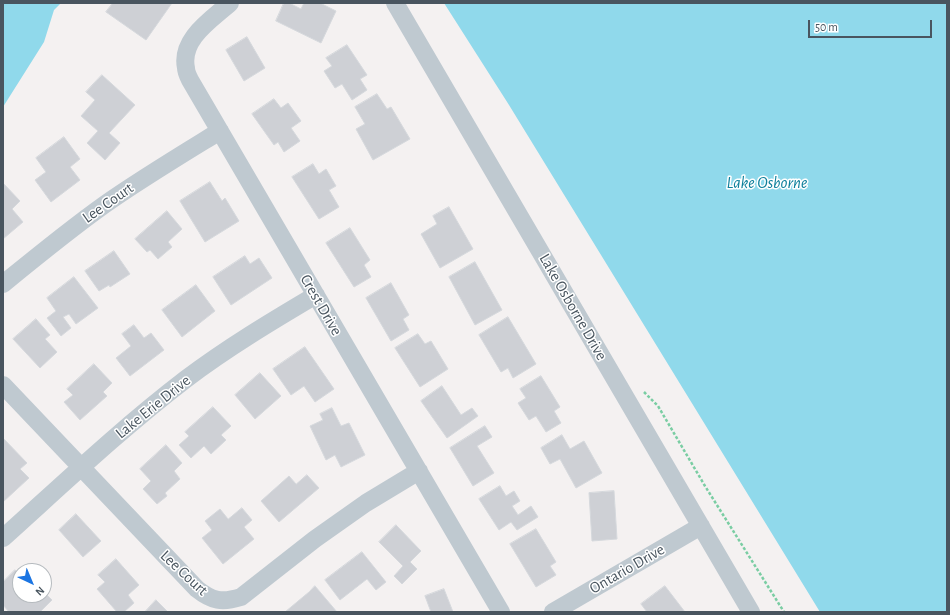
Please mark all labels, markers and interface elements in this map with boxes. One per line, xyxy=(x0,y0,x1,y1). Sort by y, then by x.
scale bar xyxy=(810,12,934,38)
text: 50 m xyxy=(815,21,838,33)
water label: Lake Osborne xyxy=(727,173,807,193)
street label: Lee Court xyxy=(79,179,137,227)
street label: Lake Osborne Drive xyxy=(535,250,611,364)
street label: Crest Drive xyxy=(296,271,346,339)
street label: Lake Erie Drive xyxy=(112,371,194,443)
street label: Ontario Drive xyxy=(586,540,668,598)
street label: Lee Court xyxy=(156,546,212,600)
north arrow xyxy=(12,563,52,603)
text: N xyxy=(33,585,47,598)

